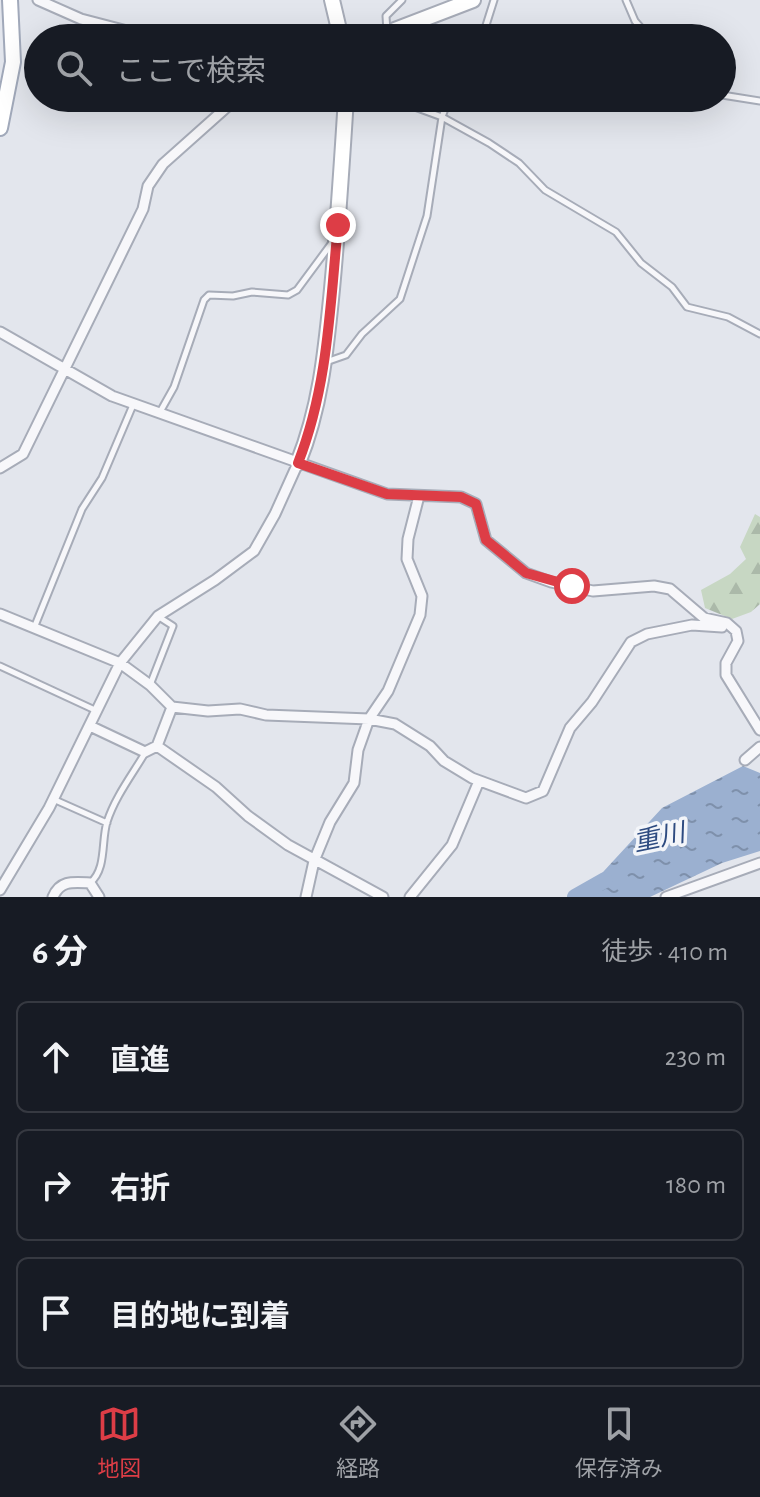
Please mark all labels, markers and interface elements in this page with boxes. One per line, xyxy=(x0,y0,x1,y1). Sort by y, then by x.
search box xyxy=(24,24,736,112)
icon: search xyxy=(52,46,96,90)
text: ここで検索 xyxy=(116,57,266,87)
route end xyxy=(320,207,356,243)
route start xyxy=(554,568,590,604)
water label: 重川 xyxy=(631,818,690,856)
text: 6 分 xyxy=(32,936,88,970)
text: 徒歩 · 410 m xyxy=(601,939,728,965)
icon: ahead xyxy=(34,1035,78,1079)
text: 230 m xyxy=(665,1044,726,1070)
text: 直進 xyxy=(110,1046,170,1076)
icon: right xyxy=(34,1163,78,1207)
text: 180 m xyxy=(666,1172,726,1198)
text: 右折 xyxy=(110,1174,170,1204)
icon: arrive xyxy=(34,1291,78,1335)
text: 目的地に到着 xyxy=(110,1302,290,1332)
tab: 地図 xyxy=(97,1402,141,1482)
tab: 経路 xyxy=(336,1402,380,1482)
tab: 保存済み xyxy=(575,1402,663,1482)

